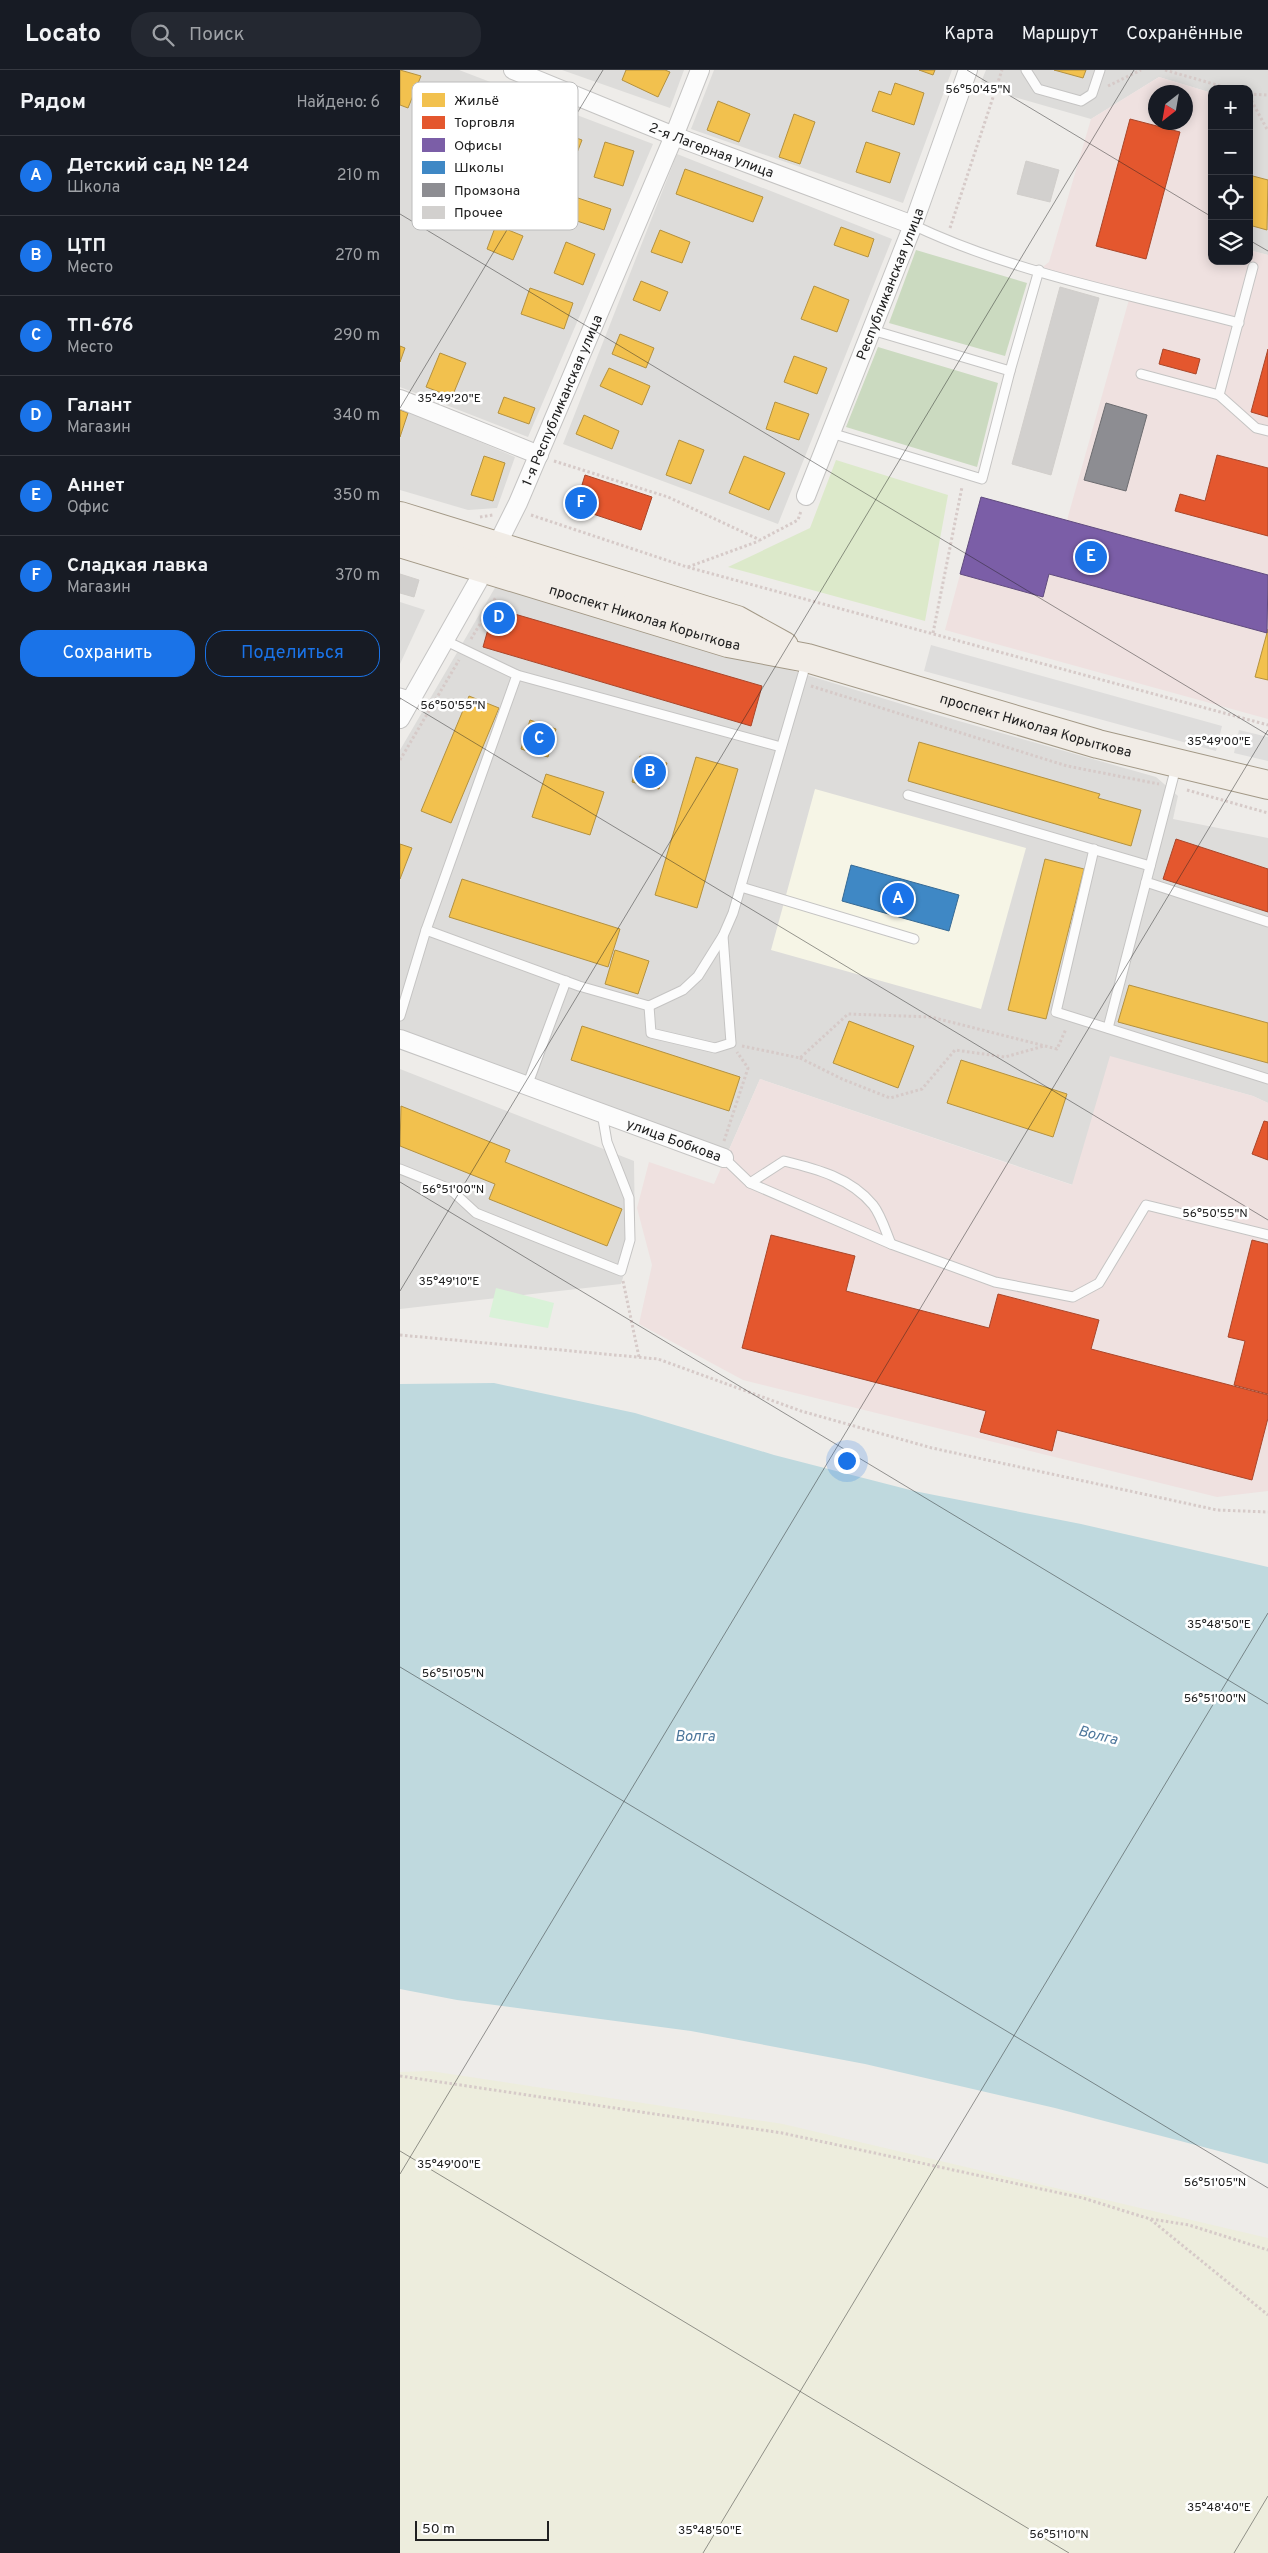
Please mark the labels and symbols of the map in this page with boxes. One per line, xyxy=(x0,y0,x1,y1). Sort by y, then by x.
legend xyxy=(412,82,578,230)
text: 56°50'45"N xyxy=(945,82,1011,98)
north arrow xyxy=(1148,85,1193,130)
text: Жильё xyxy=(454,93,499,110)
text: Торговля xyxy=(454,115,515,132)
street label: 2-я Лагерная улица xyxy=(646,120,776,182)
text: Офисы xyxy=(454,138,502,155)
text: Школы xyxy=(454,160,504,177)
text: Промзона xyxy=(454,183,520,200)
text: Прочее xyxy=(454,205,503,222)
street label: Республиканская улица xyxy=(853,206,928,363)
street label: 1-я Республиканская улица xyxy=(519,313,607,489)
text: 35°49'20"E xyxy=(417,391,481,407)
pin: F xyxy=(565,484,597,522)
pin: E xyxy=(1075,538,1107,576)
street label: проспект Николая Корыткова xyxy=(547,582,742,655)
pin: D xyxy=(483,599,515,637)
street label: проспект Николая Корыткова xyxy=(938,691,1133,762)
text: 56°50'55"N xyxy=(420,698,486,714)
pin: C xyxy=(523,720,555,758)
text: 35°49'00"E xyxy=(1187,734,1251,750)
pin: B xyxy=(634,753,666,791)
pin: A xyxy=(882,880,914,918)
street label: улица Бобкова xyxy=(624,1116,723,1166)
text: 56°51'00"N xyxy=(422,1182,484,1198)
text: 56°50'55"N xyxy=(1182,1206,1248,1222)
text: 35°49'10"E xyxy=(419,1274,479,1290)
your location xyxy=(834,1448,860,1474)
text: 35°48'50"E xyxy=(1187,1617,1251,1633)
text: 56°51'05"N xyxy=(422,1666,484,1682)
text: 56°51'00"N xyxy=(1184,1691,1246,1707)
water label: Волга xyxy=(1076,1722,1120,1751)
water label: Волга xyxy=(675,1728,715,1747)
text: 35°49'00"E xyxy=(417,2157,481,2173)
text: 56°51'05"N xyxy=(1184,2175,1246,2191)
text: 35°48'40"E xyxy=(1187,2500,1251,2516)
scale bar xyxy=(415,2518,549,2541)
text: 35°48'50"E xyxy=(678,2523,742,2539)
text: 56°51'10"N xyxy=(1029,2527,1089,2543)

